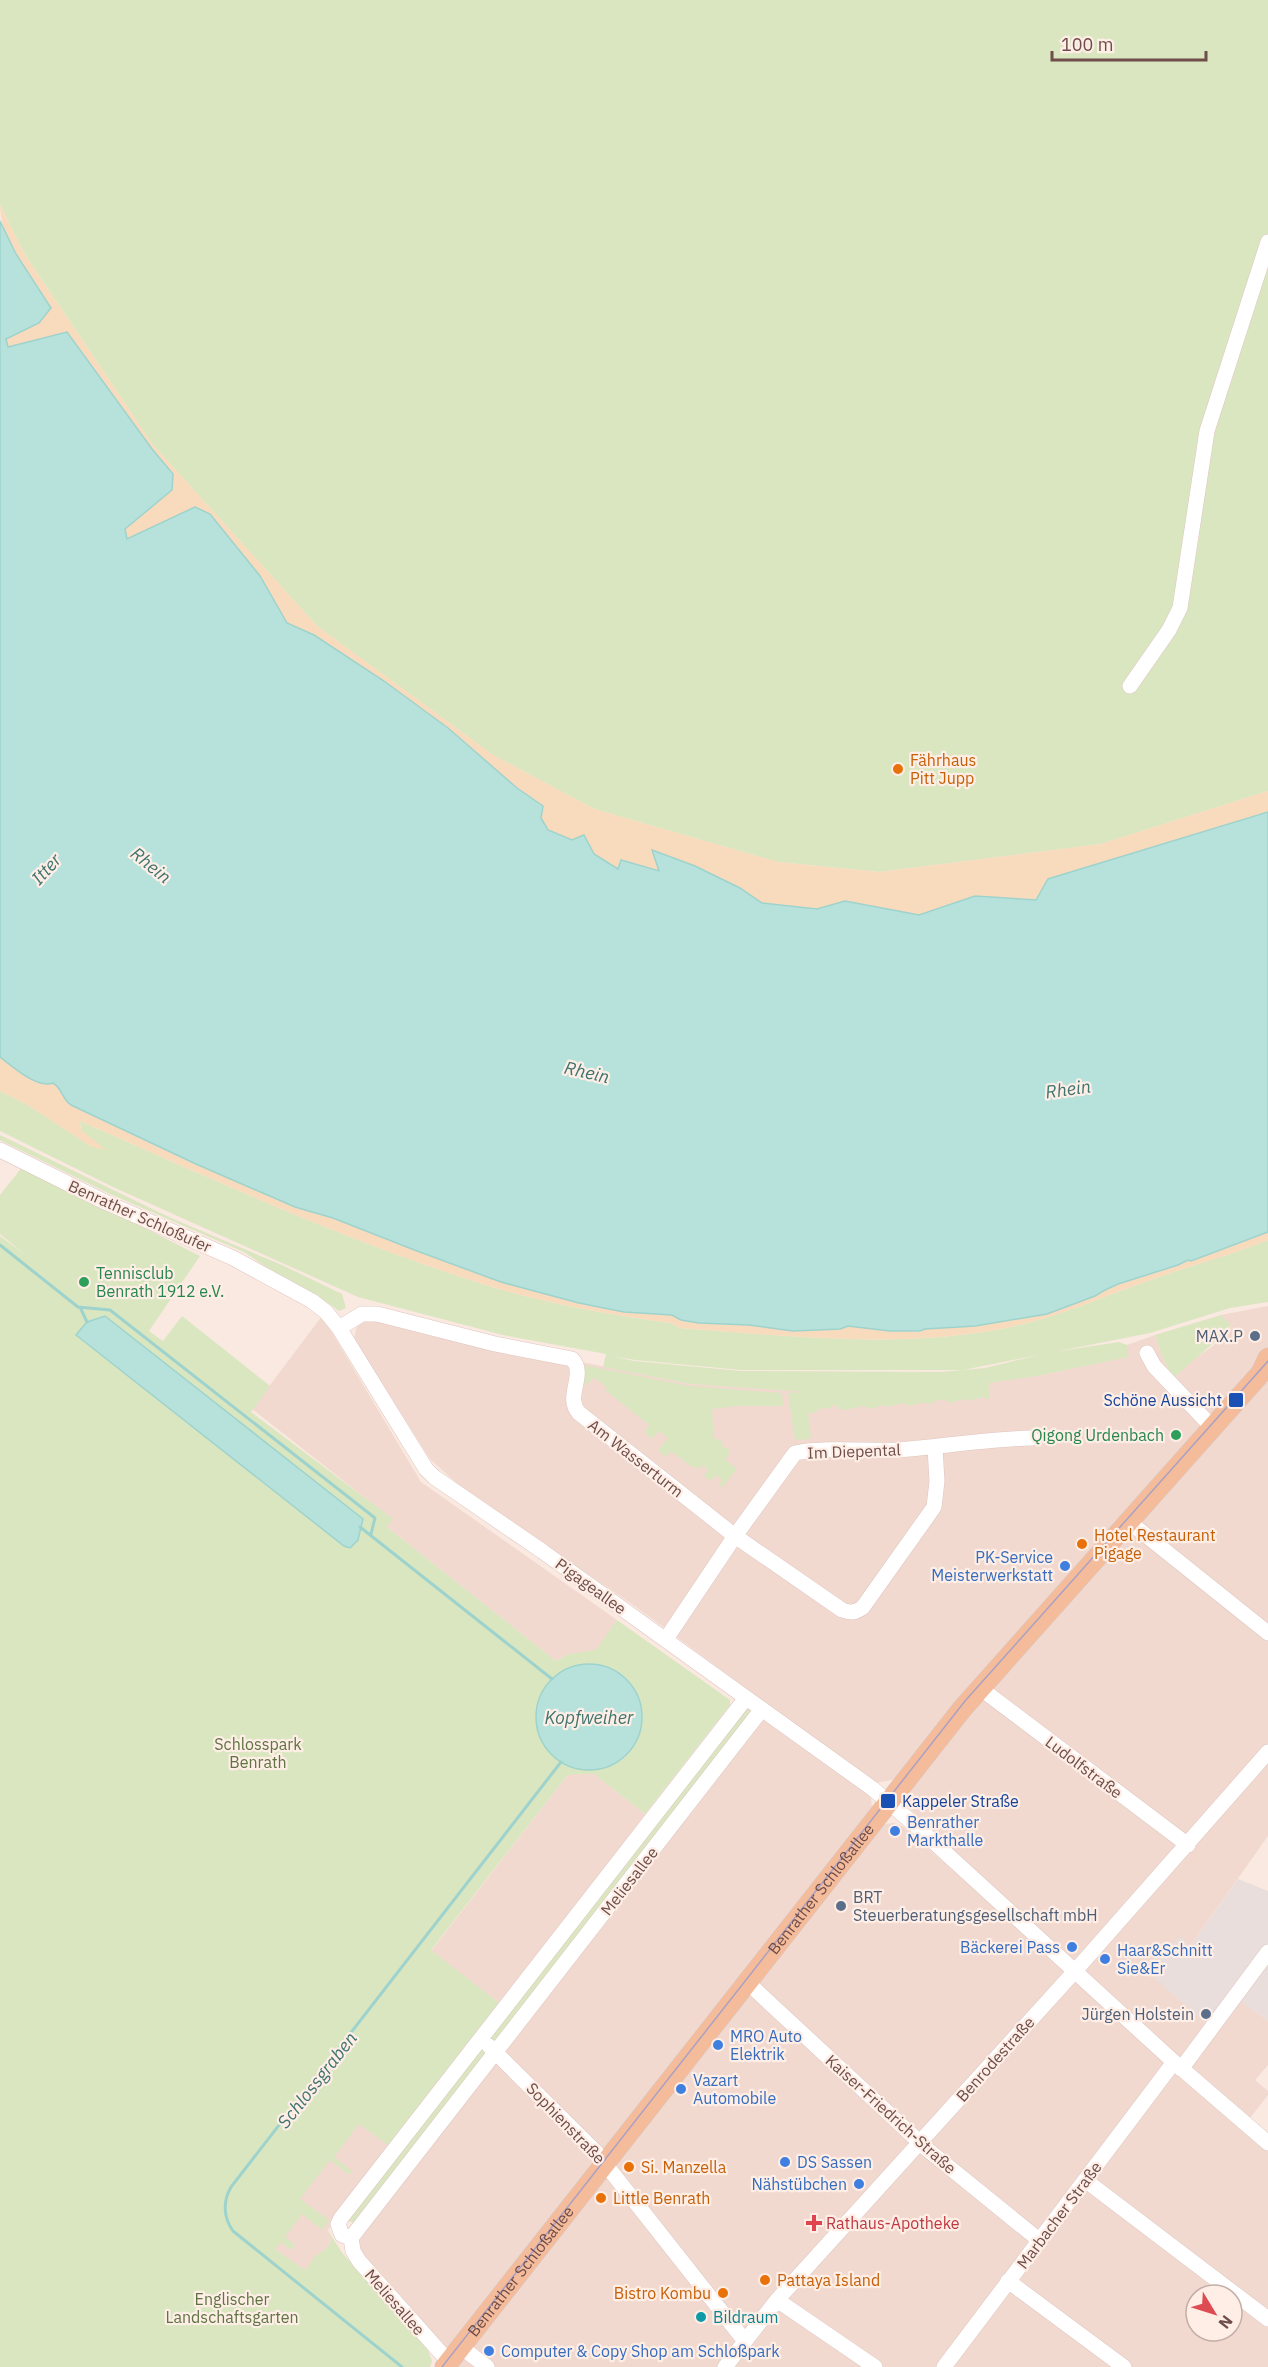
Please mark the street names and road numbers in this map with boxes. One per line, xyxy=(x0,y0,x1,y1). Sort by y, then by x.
street label: Benrather Schloßufer xyxy=(65,1175,215,1257)
street label: Am Wasserturm xyxy=(584,1415,688,1501)
street label: Im Diepental xyxy=(807,1439,901,1463)
street label: Pigageallee xyxy=(552,1554,630,1618)
street label: Ludolfstraße xyxy=(1041,1732,1127,1803)
street label: Benrather Schloßallee xyxy=(763,1819,878,1958)
street label: Meliesallee xyxy=(596,1843,662,1919)
street label: Benrodestraße xyxy=(951,2012,1039,2106)
street label: Kaiser-Friedrich-Straße xyxy=(822,2050,961,2178)
street label: Sophienstraße xyxy=(522,2078,610,2168)
street label: Marbacher Straße xyxy=(1012,2157,1106,2273)
street label: Benrather Schloßallee xyxy=(463,2202,578,2340)
street label: Meliesallee xyxy=(361,2265,429,2339)

